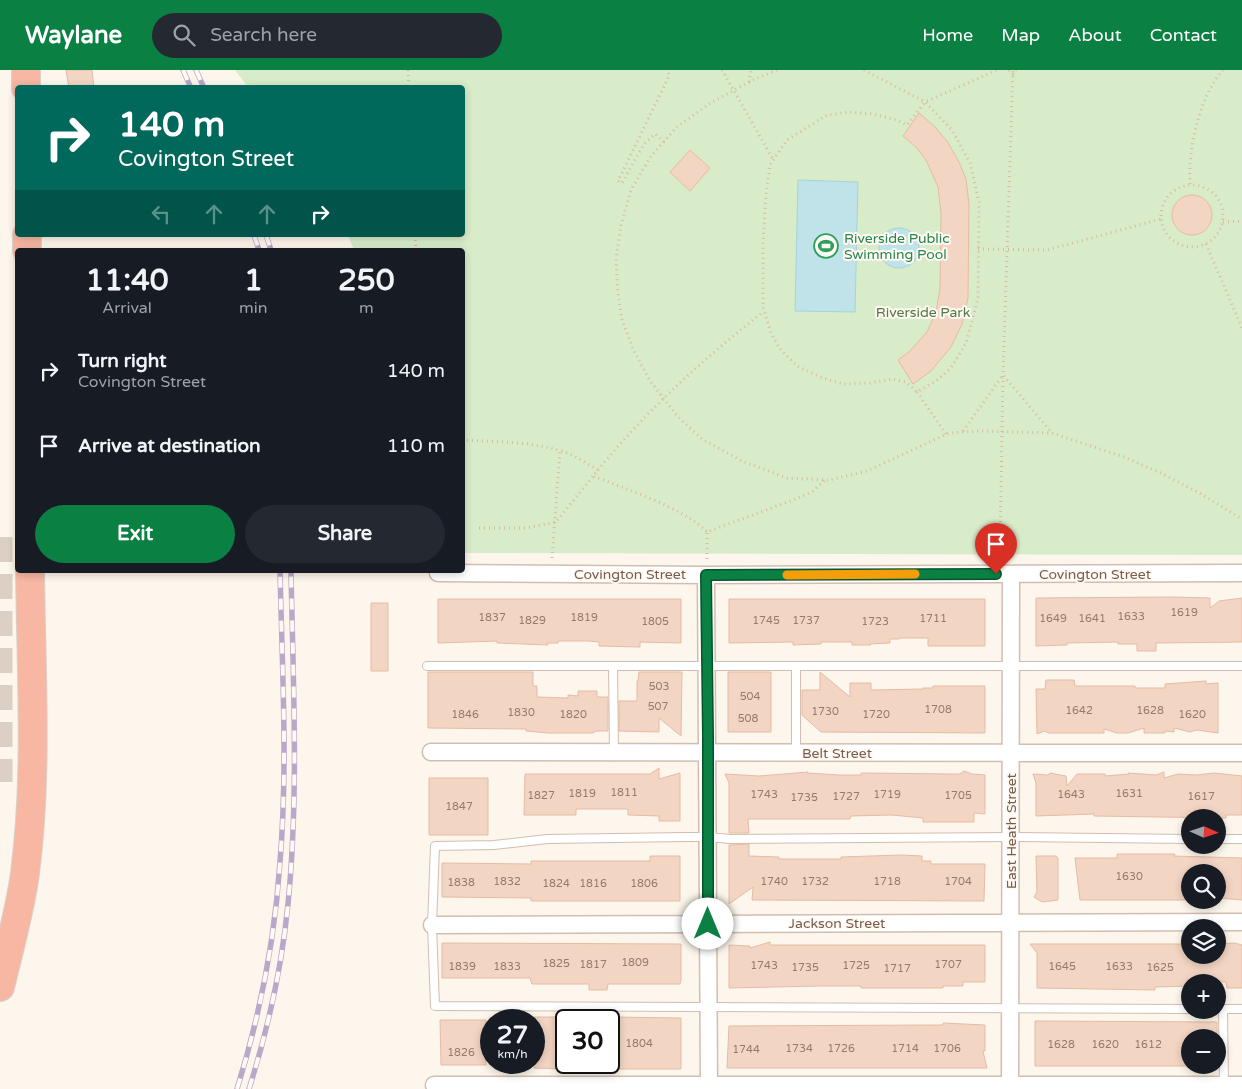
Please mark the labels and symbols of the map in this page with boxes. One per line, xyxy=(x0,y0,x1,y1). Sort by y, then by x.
place label: Riverside Public Swimming Pool xyxy=(844,230,950,263)
sports icon: Riverside Public Swimming Pool xyxy=(813,233,839,259)
park label: Riverside Park xyxy=(876,304,971,321)
pin xyxy=(975,523,1017,574)
street label: Covington Street xyxy=(574,566,687,583)
street label: Covington Street xyxy=(1039,566,1152,583)
house number: 1619 xyxy=(1170,606,1198,619)
house number: 1633 xyxy=(1117,610,1145,623)
house number: 1837 xyxy=(478,611,506,624)
house number: 1819 xyxy=(570,611,598,624)
house number: 1711 xyxy=(919,612,947,625)
house number: 1649 xyxy=(1039,612,1067,625)
house number: 1641 xyxy=(1078,612,1106,625)
house number: 1829 xyxy=(518,614,546,627)
house number: 1745 xyxy=(752,614,780,627)
house number: 1737 xyxy=(792,614,820,627)
house number: 1805 xyxy=(641,615,669,628)
house number: 1723 xyxy=(861,615,889,628)
house number: 503 xyxy=(649,680,669,693)
house number: 504 xyxy=(740,690,760,703)
house number: 507 xyxy=(648,700,668,713)
house number: 1708 xyxy=(924,703,952,716)
house number: 1642 xyxy=(1065,704,1093,717)
house number: 1628 xyxy=(1136,704,1164,717)
house number: 1730 xyxy=(811,705,839,718)
house number: 1830 xyxy=(507,706,535,719)
house number: 1846 xyxy=(451,708,479,721)
house number: 1820 xyxy=(559,708,587,721)
house number: 1720 xyxy=(862,708,890,721)
house number: 1620 xyxy=(1178,708,1206,721)
house number: 508 xyxy=(738,712,758,725)
street label: Belt Street xyxy=(802,745,873,762)
street label: East Heath Street xyxy=(1003,772,1020,889)
house number: 1811 xyxy=(610,786,638,799)
house number: 1819 xyxy=(568,787,596,800)
house number: 1631 xyxy=(1115,787,1143,800)
house number: 1743 xyxy=(750,788,778,801)
house number: 1719 xyxy=(873,788,901,801)
house number: 1643 xyxy=(1057,788,1085,801)
house number: 1827 xyxy=(527,789,555,802)
house number: 1705 xyxy=(944,789,972,802)
house number: 1727 xyxy=(832,790,860,803)
house number: 1617 xyxy=(1187,790,1215,803)
house number: 1735 xyxy=(790,791,818,804)
house number: 1847 xyxy=(445,800,473,813)
north arrow xyxy=(1181,809,1226,854)
house number: 1630 xyxy=(1115,870,1143,883)
house number: 1832 xyxy=(493,875,521,888)
house number: 1740 xyxy=(760,875,788,888)
house number: 1732 xyxy=(801,875,829,888)
house number: 1718 xyxy=(873,875,901,888)
house number: 1704 xyxy=(944,875,972,888)
house number: 1838 xyxy=(447,876,475,889)
house number: 1824 xyxy=(542,877,570,890)
house number: 1816 xyxy=(579,877,607,890)
house number: 1806 xyxy=(630,877,658,890)
position arrow xyxy=(681,897,733,949)
street label: Jackson Street xyxy=(789,915,886,932)
house number: 1809 xyxy=(621,956,649,969)
house number: 1825 xyxy=(542,957,570,970)
house number: 1817 xyxy=(579,958,607,971)
house number: 1707 xyxy=(934,958,962,971)
house number: 1743 xyxy=(750,959,778,972)
house number: 1725 xyxy=(842,959,870,972)
house number: 1839 xyxy=(448,960,476,973)
house number: 1833 xyxy=(493,960,521,973)
house number: 1645 xyxy=(1048,960,1076,973)
house number: 1633 xyxy=(1105,960,1133,973)
house number: 1735 xyxy=(791,961,819,974)
house number: 1625 xyxy=(1146,961,1174,974)
house number: 1717 xyxy=(883,962,911,975)
speed limit sign: 30 xyxy=(555,1009,620,1074)
house number: 1804 xyxy=(625,1037,653,1050)
house number: 1628 xyxy=(1047,1038,1075,1051)
house number: 1620 xyxy=(1091,1038,1119,1051)
house number: 1612 xyxy=(1134,1038,1162,1051)
house number: 1734 xyxy=(785,1042,813,1055)
house number: 1726 xyxy=(827,1042,855,1055)
house number: 1714 xyxy=(891,1042,919,1055)
house number: 1706 xyxy=(933,1042,961,1055)
house number: 1744 xyxy=(732,1043,760,1056)
house number: 1826 xyxy=(447,1046,475,1059)

